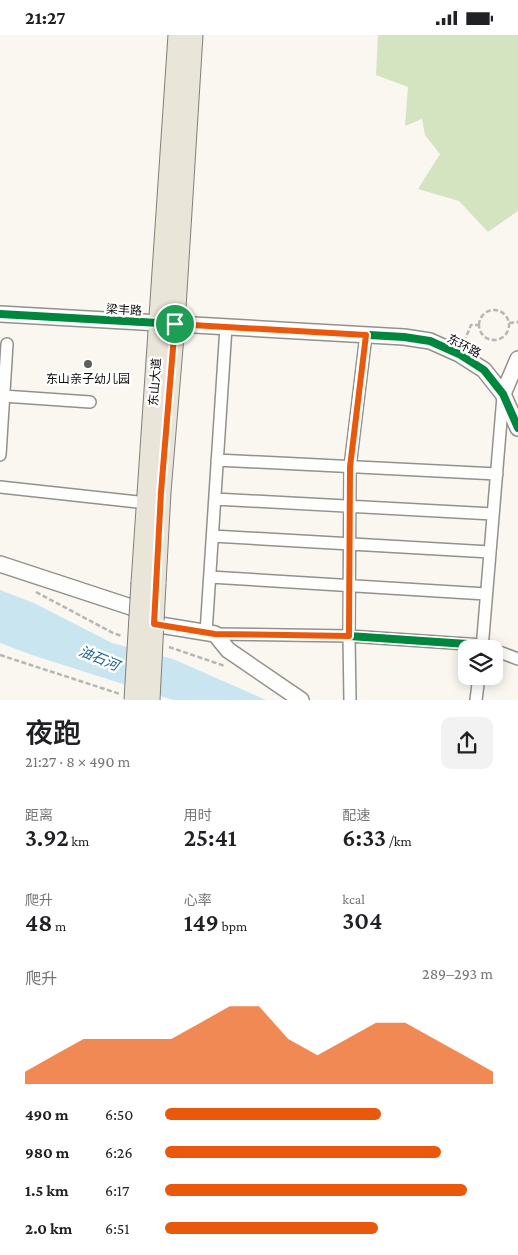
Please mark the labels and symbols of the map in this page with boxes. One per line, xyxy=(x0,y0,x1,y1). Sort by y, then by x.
street label: 梁丰路 xyxy=(106,302,142,318)
pin xyxy=(154,303,196,345)
street label: 东环路 xyxy=(445,331,483,361)
marker: 东山亲子幼儿园 xyxy=(82,358,94,370)
street label: 东山大道 xyxy=(146,358,164,406)
place label: 东山亲子幼儿园 xyxy=(46,372,130,386)
water label: 油石河 xyxy=(77,642,124,675)

